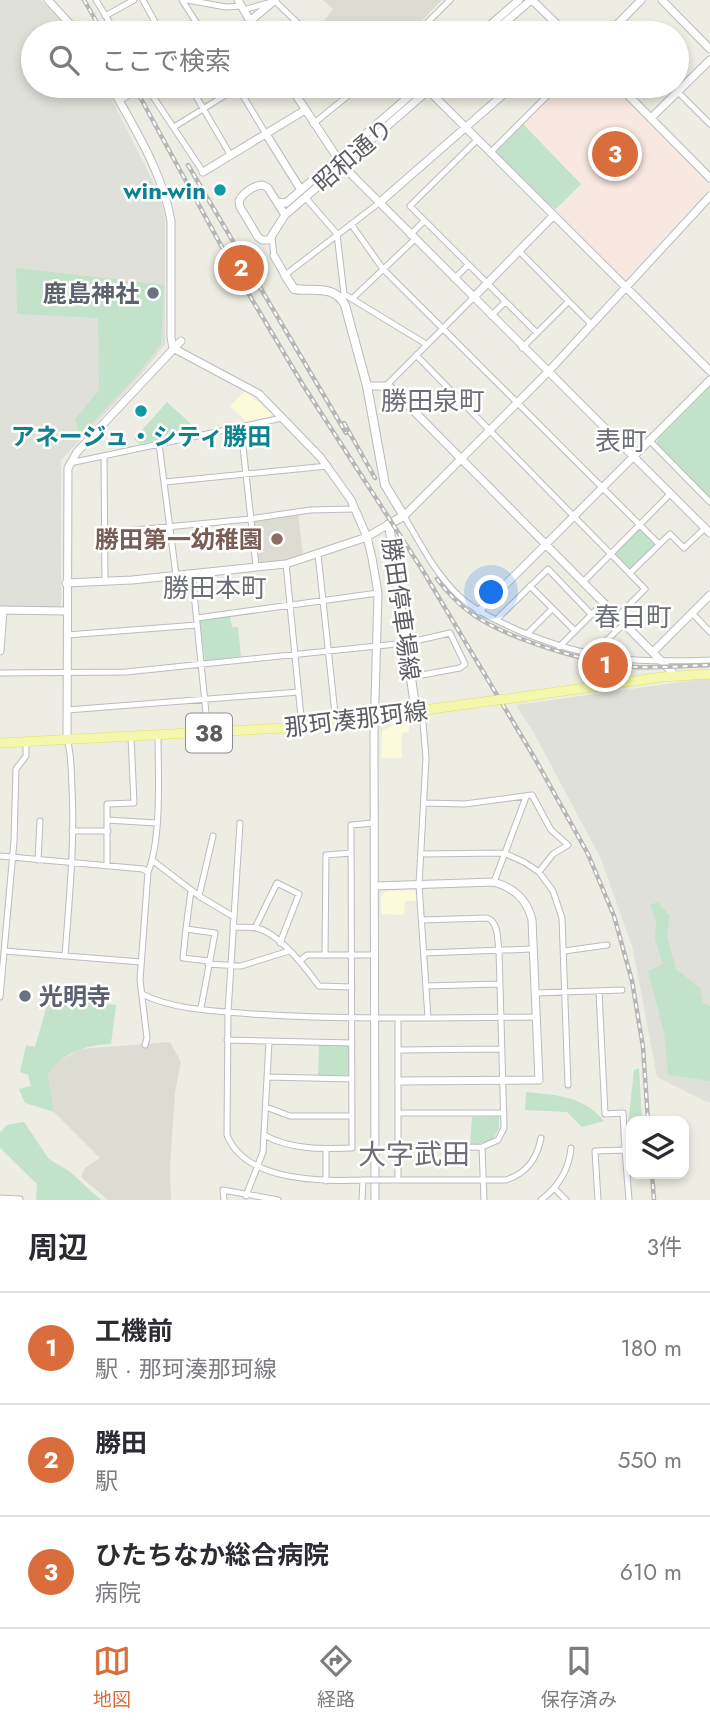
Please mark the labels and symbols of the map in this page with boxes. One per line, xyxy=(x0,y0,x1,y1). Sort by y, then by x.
street label: 昭和通り xyxy=(305,110,401,200)
pin: 3 xyxy=(592,128,638,180)
place label: win-win xyxy=(122,173,206,208)
marker: win-win xyxy=(212,182,228,198)
pin: 2 xyxy=(218,242,264,294)
place label: 鹿島神社 xyxy=(43,276,139,311)
marker: 鹿島神社 xyxy=(145,285,161,301)
district label: 勝田泉町 xyxy=(381,382,485,420)
marker: アネージュ・シティ勝田 xyxy=(133,403,149,419)
place label: アネージュ・シティ勝田 xyxy=(11,419,271,454)
district label: 表町 xyxy=(595,422,647,460)
place label: 勝田第一幼稚園 xyxy=(95,522,263,557)
marker: 勝田第一幼稚園 xyxy=(269,531,285,547)
street label: 勝田停車場線 xyxy=(374,535,428,683)
district label: 勝田本町 xyxy=(163,569,267,607)
your location xyxy=(474,575,508,609)
district label: 春日町 xyxy=(594,598,672,636)
pin: 1 xyxy=(582,639,628,691)
street label: 那珂湊那珂線 xyxy=(282,693,430,745)
road number: 38 xyxy=(186,713,232,752)
place label: 光明寺 xyxy=(39,979,111,1014)
marker: 光明寺 xyxy=(17,988,33,1004)
district label: 大字武田 xyxy=(358,1134,470,1175)

